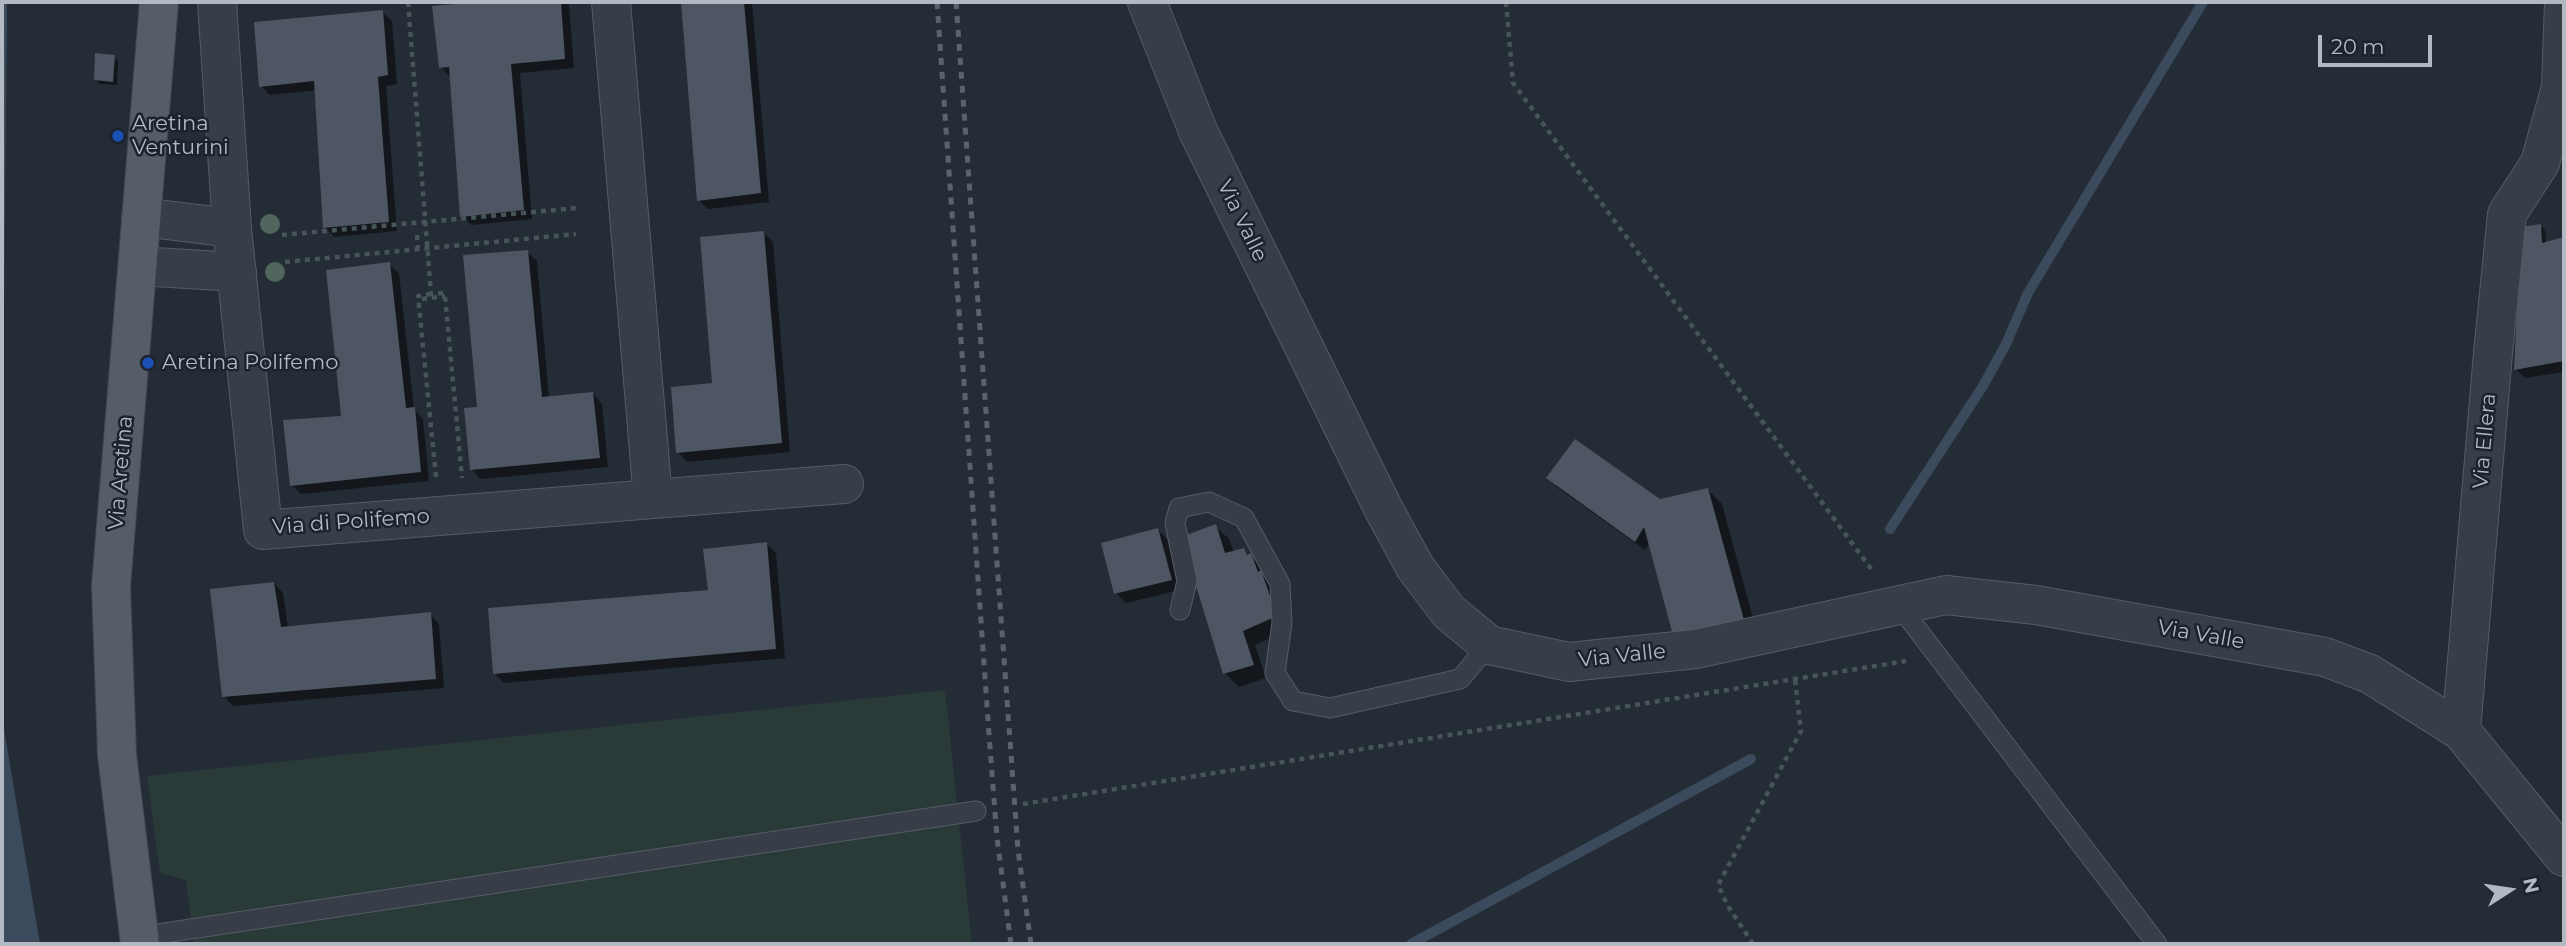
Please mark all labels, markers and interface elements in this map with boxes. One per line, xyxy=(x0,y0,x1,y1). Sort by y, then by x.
scale bar xyxy=(2321,21,2435,65)
text: 20 m xyxy=(2331,34,2385,59)
place label: Aretina Venturini xyxy=(132,111,229,161)
marker: Aretina Venturini xyxy=(110,128,126,144)
street label: Via Valle xyxy=(1211,176,1273,266)
place label: Aretina Polifemo xyxy=(162,350,338,376)
marker: Aretina Polifemo xyxy=(140,355,156,371)
street label: Via Ellera xyxy=(2468,392,2502,490)
street label: Via Aretina xyxy=(103,415,139,531)
street label: Via di Polifemo xyxy=(272,504,430,540)
street label: Via Valle xyxy=(2156,615,2246,655)
street label: Via Valle xyxy=(1577,639,1667,673)
north arrow xyxy=(2475,855,2545,925)
text: N xyxy=(2518,876,2544,895)

